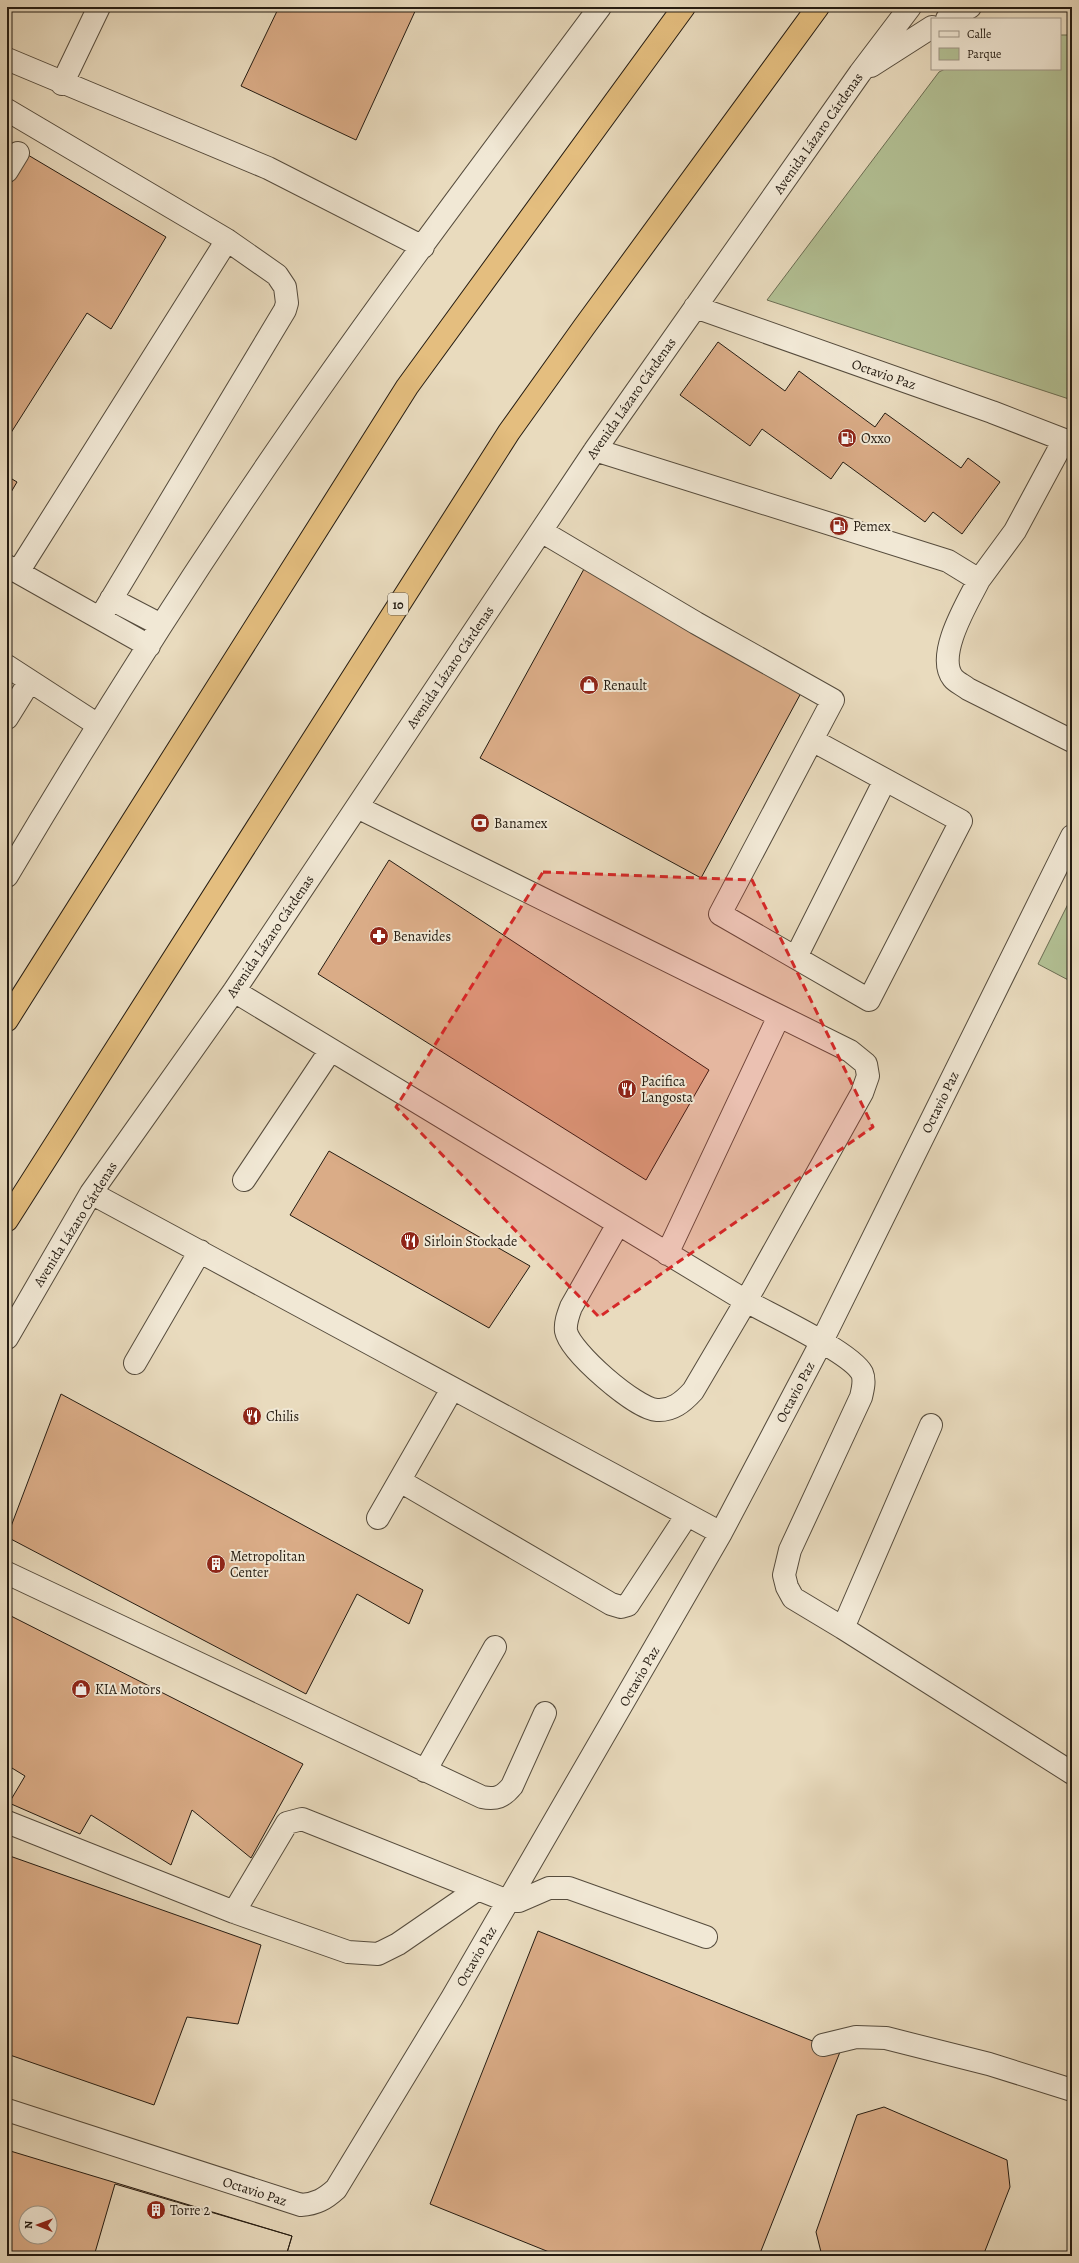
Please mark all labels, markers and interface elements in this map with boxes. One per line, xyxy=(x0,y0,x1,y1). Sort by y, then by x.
legend xyxy=(931,18,1061,70)
text: Calle xyxy=(967,26,991,42)
text: Parque xyxy=(967,46,1002,62)
street label: Avenida Lázaro Cárdenas xyxy=(769,69,868,199)
street label: Avenida Lázaro Cárdenas xyxy=(582,334,681,464)
street label: Octavio Paz xyxy=(849,355,919,394)
fuel station icon: Oxxo xyxy=(836,427,858,449)
place label: Oxxo xyxy=(861,429,891,448)
fuel station icon: Pemex xyxy=(828,515,850,537)
place label: Pemex xyxy=(853,517,891,536)
road number: 10 xyxy=(388,593,408,615)
street label: Avenida Lázaro Cárdenas xyxy=(402,602,499,733)
shop icon: Renault xyxy=(578,674,600,696)
place label: Renault xyxy=(603,676,648,695)
bank icon: Banamex xyxy=(469,812,491,834)
place label: Banamex xyxy=(494,814,548,833)
street label: Avenida Lázaro Cárdenas xyxy=(222,871,319,1002)
pharmacy icon: Benavides xyxy=(368,925,390,947)
place label: Benavides xyxy=(393,927,451,946)
street label: Octavio Paz xyxy=(917,1068,964,1136)
place label: Pacifica Langosta xyxy=(641,1072,694,1107)
restaurant icon: Pacifica Langosta xyxy=(616,1078,638,1100)
street label: Avenida Lázaro Cárdenas xyxy=(29,1158,122,1291)
restaurant icon: Sirloin Stockade xyxy=(399,1230,421,1252)
place label: Sirloin Stockade xyxy=(424,1232,517,1251)
street label: Octavio Paz xyxy=(771,1358,820,1426)
restaurant icon: Chilis xyxy=(241,1405,263,1427)
place label: Chilis xyxy=(266,1407,299,1426)
place label: Metropolitan Center xyxy=(230,1547,306,1582)
building icon: Metropolitan Center xyxy=(205,1553,227,1575)
street label: Octavio Paz xyxy=(614,1643,664,1710)
shop icon: KIA Motors xyxy=(70,1678,92,1700)
place label: KIA Motors xyxy=(95,1680,161,1699)
street label: Octavio Paz xyxy=(451,1923,501,1990)
street label: Octavio Paz xyxy=(220,2172,290,2211)
building icon: Torre 2 xyxy=(145,2199,167,2221)
place label: Torre 2 xyxy=(170,2201,210,2220)
north arrow xyxy=(18,2205,58,2245)
text: N xyxy=(21,2221,36,2229)

